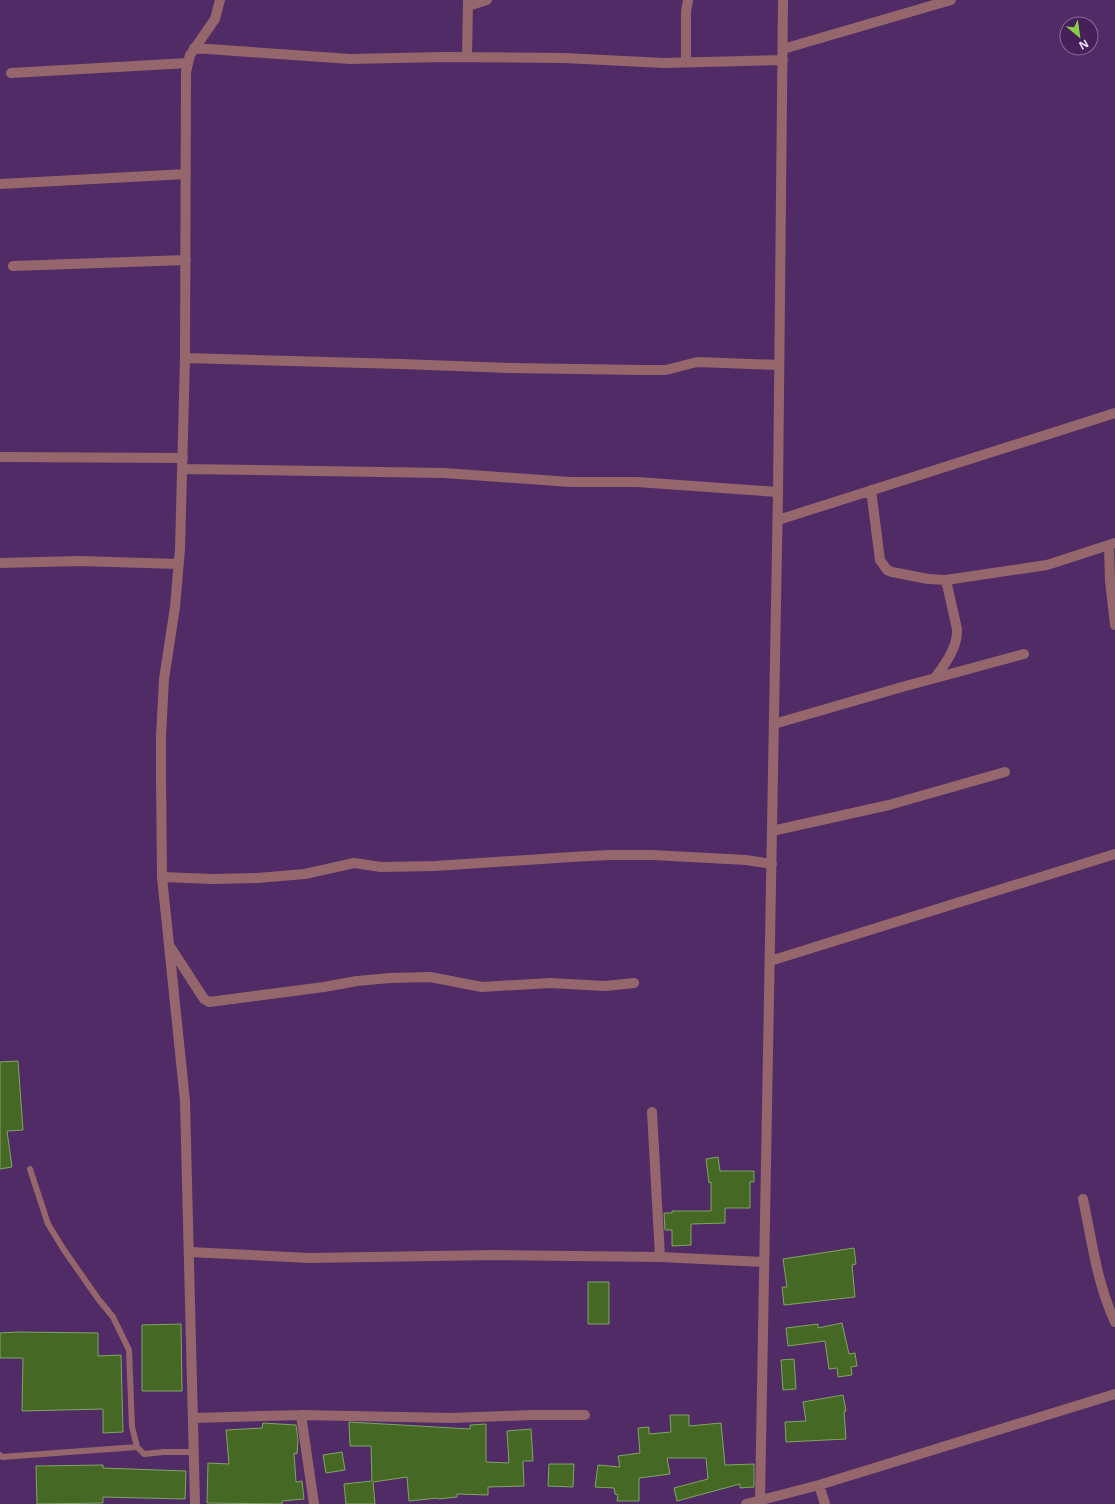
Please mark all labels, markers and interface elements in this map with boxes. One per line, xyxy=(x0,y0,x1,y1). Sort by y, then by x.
north arrow xyxy=(1059,16,1099,56)
text: N xyxy=(1077,36,1092,54)

